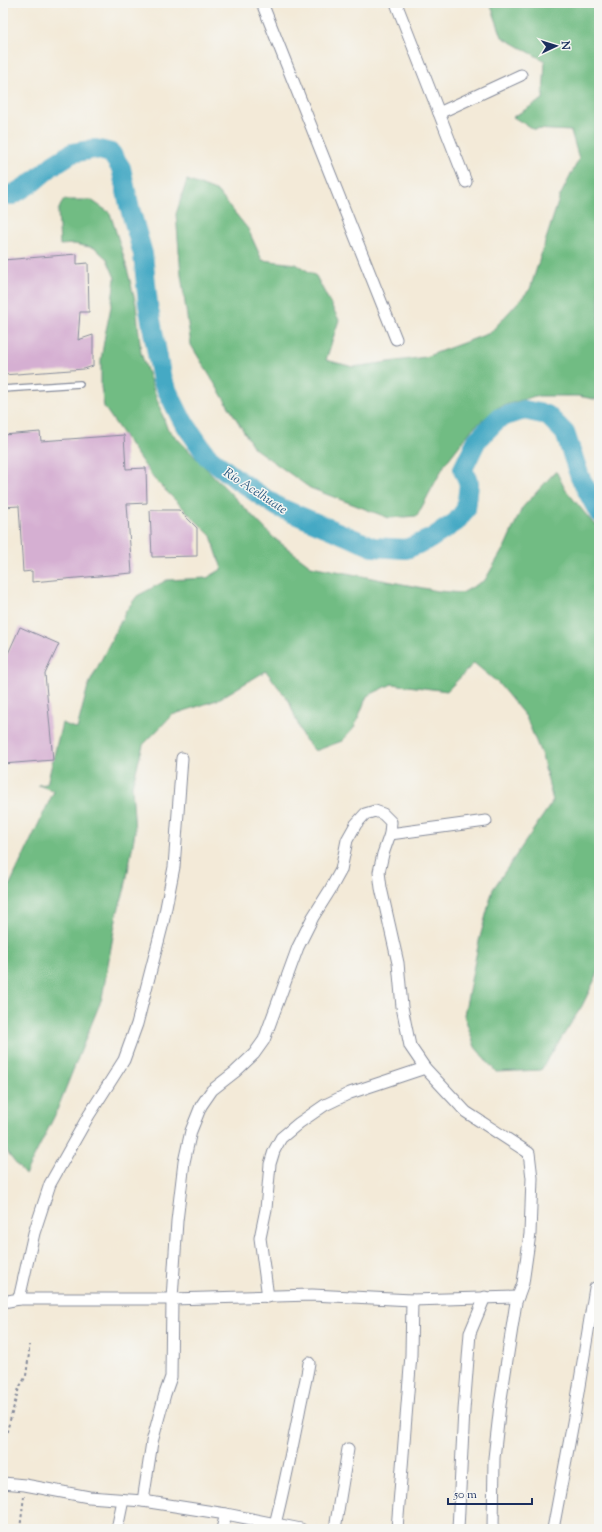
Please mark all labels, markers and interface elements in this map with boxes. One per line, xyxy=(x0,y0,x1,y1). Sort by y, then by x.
north arrow xyxy=(536,26,576,66)
text: N xyxy=(557,39,573,51)
water label: Río Acelhuate xyxy=(220,464,290,519)
scale bar xyxy=(448,1480,532,1506)
text: 50 m xyxy=(453,1486,477,1504)

